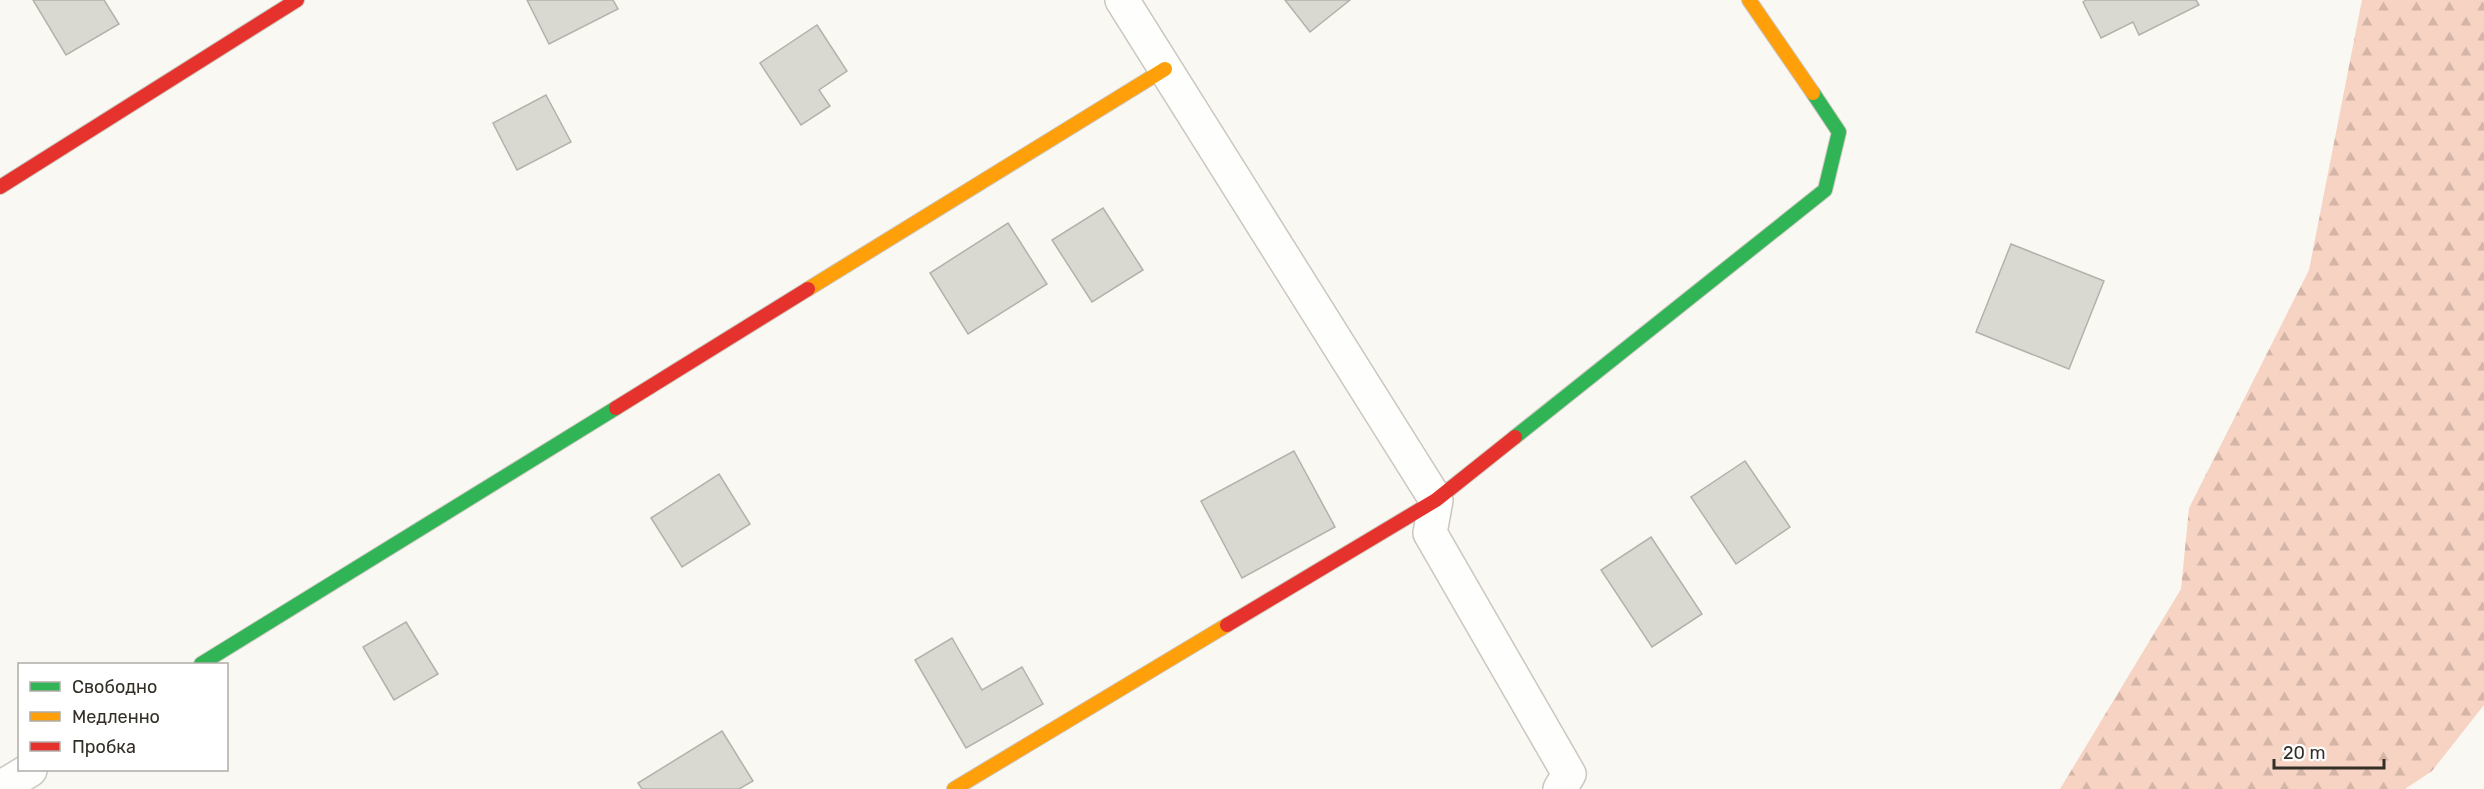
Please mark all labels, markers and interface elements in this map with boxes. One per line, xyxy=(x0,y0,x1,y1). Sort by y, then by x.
legend xyxy=(18,663,228,771)
text: Свободно xyxy=(72,676,157,698)
text: Медленно xyxy=(72,706,160,728)
scale bar xyxy=(2274,732,2384,770)
text: Пробка xyxy=(72,736,136,758)
text: 20 m xyxy=(2283,742,2325,764)

